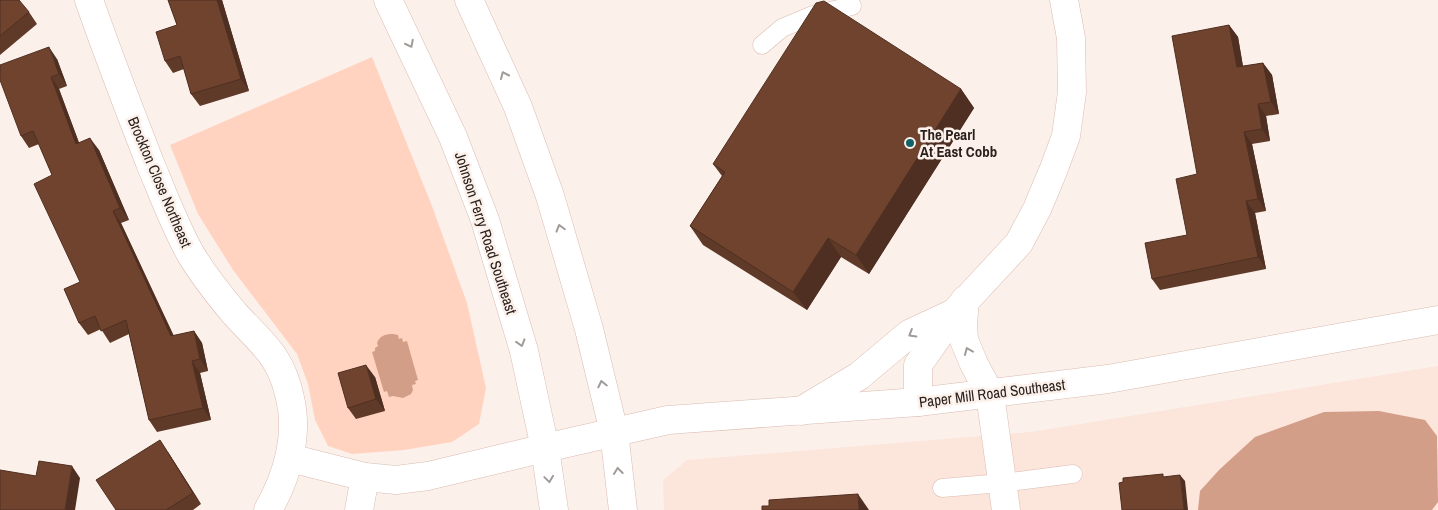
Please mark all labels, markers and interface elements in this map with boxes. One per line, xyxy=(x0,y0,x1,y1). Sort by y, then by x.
one-way arrow xyxy=(404,38,414,47)
one-way arrow xyxy=(499,71,510,80)
street label: Brockton Close Northeast xyxy=(123,113,197,251)
place label: The Pearl At East Cobb xyxy=(920,124,997,162)
marker: The Pearl At East Cobb xyxy=(904,137,916,149)
street label: Johnson Ferry Road Southeast xyxy=(450,149,522,317)
one-way arrow xyxy=(555,224,565,232)
one-way arrow xyxy=(908,327,917,337)
one-way arrow xyxy=(516,338,526,347)
one-way arrow xyxy=(964,347,974,355)
street label: Paper Mill Road Southeast xyxy=(918,374,1067,412)
one-way arrow xyxy=(597,380,608,389)
one-way arrow xyxy=(613,467,624,475)
one-way arrow xyxy=(543,475,554,483)

